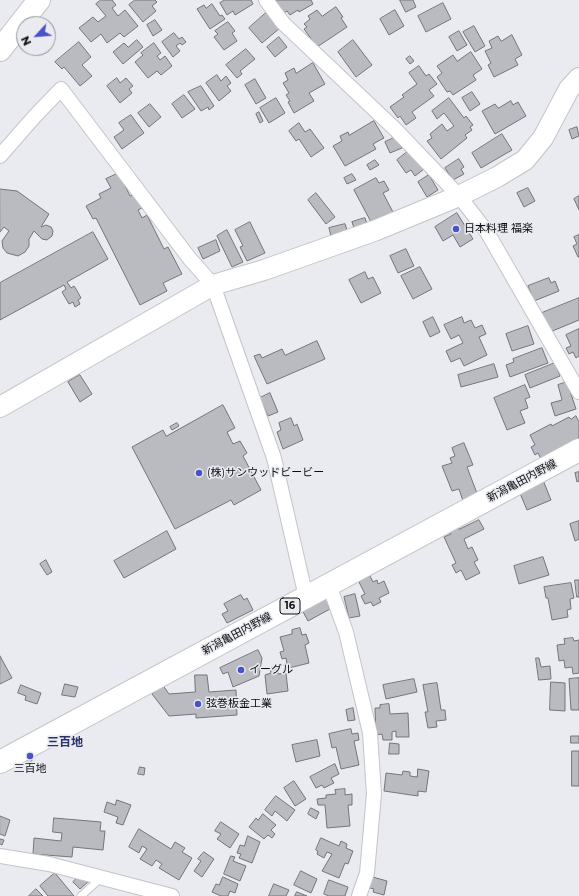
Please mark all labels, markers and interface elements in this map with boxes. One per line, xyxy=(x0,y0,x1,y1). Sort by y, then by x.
north arrow xyxy=(16,16,56,56)
text: N xyxy=(18,34,34,48)
place label: 日本料理 福楽 xyxy=(464,222,533,236)
marker: 日本料理 福楽 xyxy=(451,224,461,234)
street label: 新潟亀田内野線 xyxy=(485,457,559,505)
place label: (株)サンウッドビービー xyxy=(207,466,324,480)
marker: (株)サンウッドビービー xyxy=(194,468,204,478)
road number: 16 xyxy=(280,598,300,614)
street label: 新潟亀田内野線 xyxy=(200,610,274,658)
place label: イーグル xyxy=(249,663,293,677)
marker: イーグル xyxy=(236,665,246,675)
place label: 弦巻板金工業 xyxy=(206,697,272,711)
marker: 弦巻板金工業 xyxy=(193,699,203,709)
district label: 三百地 xyxy=(47,735,83,749)
marker: 三百地 xyxy=(25,751,35,761)
place label: 三百地 xyxy=(14,762,46,776)

